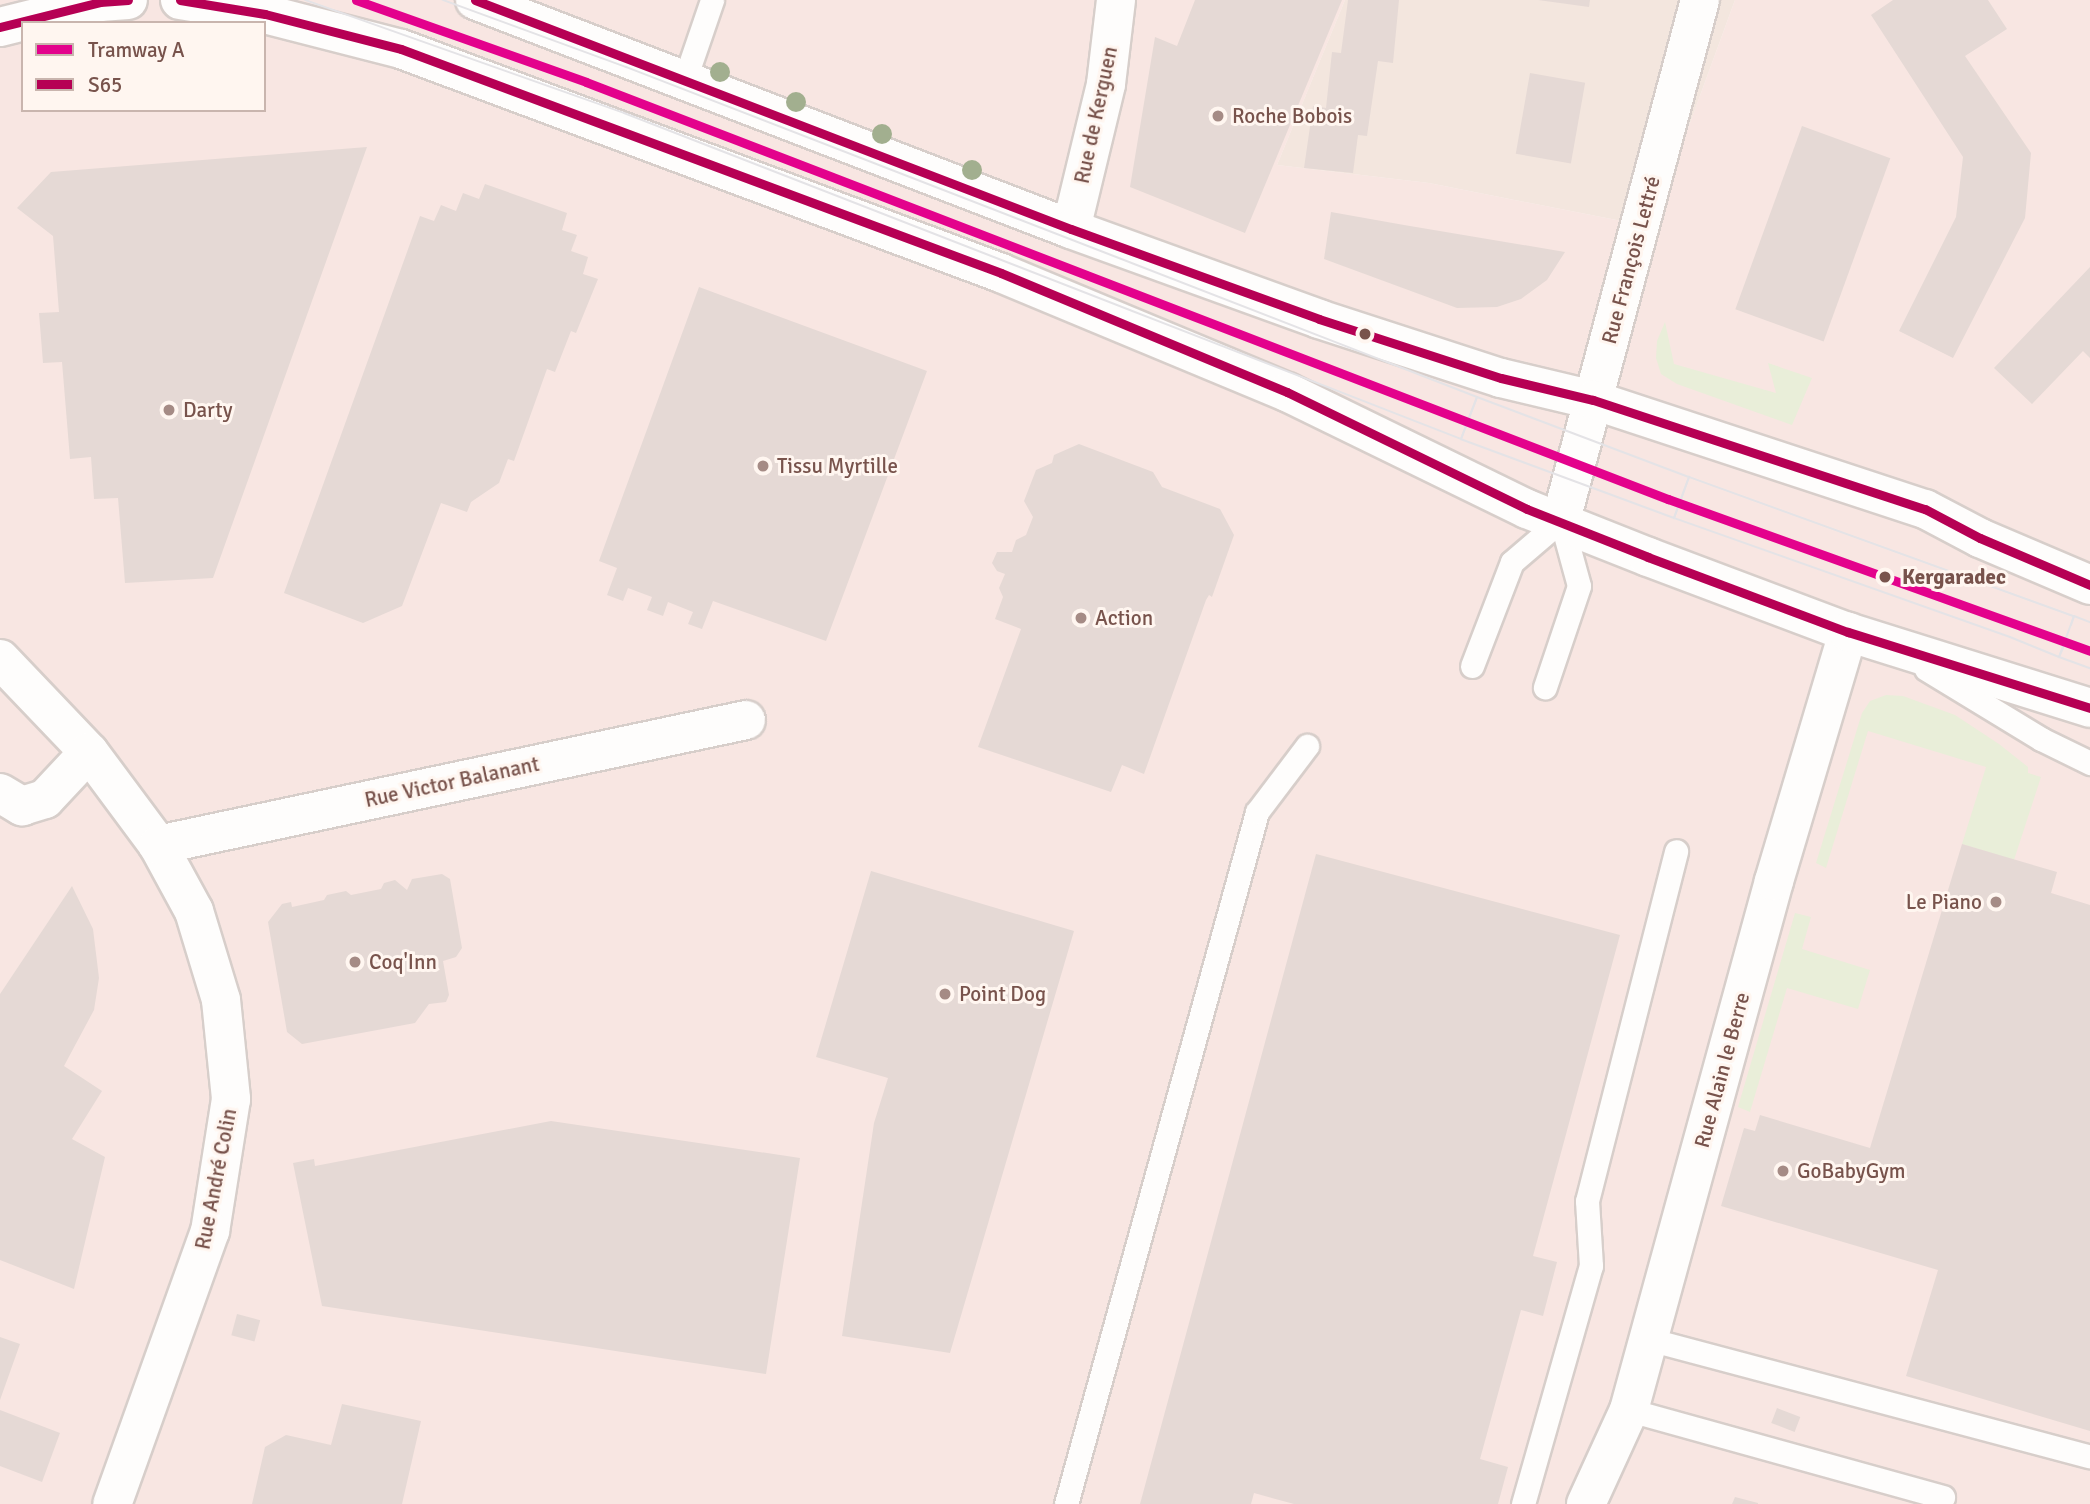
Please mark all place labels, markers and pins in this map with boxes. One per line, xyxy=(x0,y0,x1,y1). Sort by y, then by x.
place label: Roche Bobois xyxy=(1232,103,1352,129)
marker: Roche Bobois xyxy=(1210,108,1226,124)
unlabelled marker xyxy=(1358,327,1372,341)
place label: Darty xyxy=(183,397,232,423)
marker: Darty xyxy=(161,402,177,418)
place label: Tissu Myrtille xyxy=(777,453,898,479)
marker: Tissu Myrtille xyxy=(755,458,771,474)
place label: Kergaradec xyxy=(1902,564,2006,590)
marker: Kergaradec xyxy=(1874,566,1896,588)
place label: Action xyxy=(1095,605,1153,631)
marker: Action xyxy=(1073,610,1089,626)
place label: Le Piano xyxy=(1906,889,1982,915)
marker: Le Piano xyxy=(1988,894,2004,910)
place label: Coq'Inn xyxy=(369,949,437,975)
marker: Coq'Inn xyxy=(347,954,363,970)
place label: Point Dog xyxy=(959,981,1046,1007)
marker: Point Dog xyxy=(937,986,953,1002)
place label: GoBabyGym xyxy=(1797,1158,1906,1184)
marker: GoBabyGym xyxy=(1775,1163,1791,1179)

